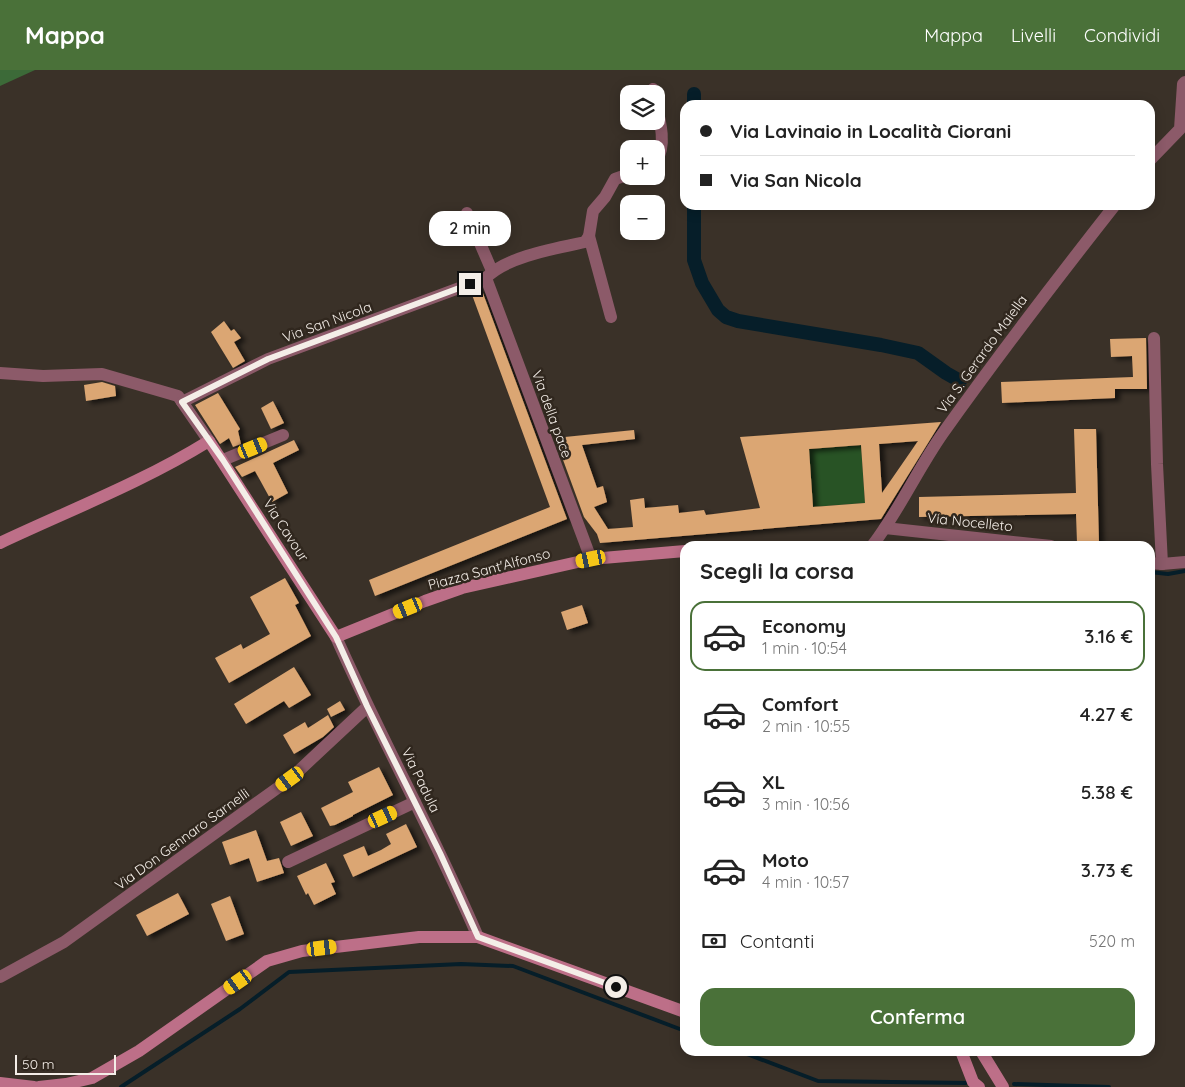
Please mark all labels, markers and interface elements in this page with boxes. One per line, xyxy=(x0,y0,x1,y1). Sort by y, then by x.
text: Mappa xyxy=(25,20,105,50)
text: Mappa xyxy=(924,24,983,47)
text: Livelli xyxy=(1011,24,1056,47)
text: Condividi xyxy=(1084,24,1160,47)
map controls xyxy=(620,85,665,240)
button: layers xyxy=(620,85,665,130)
text: Via Lavinaio in Località Ciorani xyxy=(730,119,1011,143)
button: + xyxy=(620,140,665,185)
text: Via San Nicola xyxy=(730,168,862,192)
button: − xyxy=(620,195,665,240)
callout: 2 min xyxy=(429,212,511,246)
text: 2 min xyxy=(449,218,491,238)
route end xyxy=(459,273,481,295)
street label: Via S. Gerardo Maiella xyxy=(933,291,1031,417)
street label: Via San Nicola xyxy=(280,298,374,346)
street label: Via della pace xyxy=(528,368,576,460)
car xyxy=(236,435,269,461)
street label: Via Cavour xyxy=(259,495,313,565)
street label: Via Nocelleto xyxy=(926,509,1014,535)
street label: Piazza Sant'Alfonso xyxy=(426,544,552,594)
car xyxy=(574,549,607,569)
text: Scegli la corsa xyxy=(700,557,854,585)
car xyxy=(391,595,424,621)
icon: car xyxy=(702,614,747,659)
text: Economy xyxy=(762,614,846,638)
text: 3.16 € xyxy=(1084,624,1133,648)
text: 1 min · 10:54 xyxy=(762,638,847,658)
icon: car xyxy=(702,692,747,737)
text: Comfort xyxy=(762,692,839,716)
text: 4.27 € xyxy=(1080,702,1133,726)
text: 2 min · 10:55 xyxy=(762,716,850,736)
street label: Via Padula xyxy=(398,745,444,815)
car xyxy=(273,764,306,794)
icon: car xyxy=(702,770,747,815)
text: XL xyxy=(762,770,785,794)
text: 5.38 € xyxy=(1081,780,1133,804)
street label: Via Don Gennaro Sarnelli xyxy=(111,784,253,894)
text: 3 min · 10:56 xyxy=(762,794,850,814)
car xyxy=(366,804,399,830)
icon: car xyxy=(702,848,747,893)
text: Moto xyxy=(762,848,809,872)
text: 3.73 € xyxy=(1081,858,1133,882)
text: 4 min · 10:57 xyxy=(762,872,849,892)
icon: cash xyxy=(700,927,728,955)
text: Contanti xyxy=(740,929,814,953)
text: 520 m xyxy=(1089,931,1135,951)
car xyxy=(306,939,337,957)
car xyxy=(221,967,254,997)
route start xyxy=(605,976,627,998)
button: Conferma xyxy=(700,988,1135,1046)
scale bar xyxy=(15,1052,116,1075)
text: 50 m xyxy=(22,1055,55,1073)

